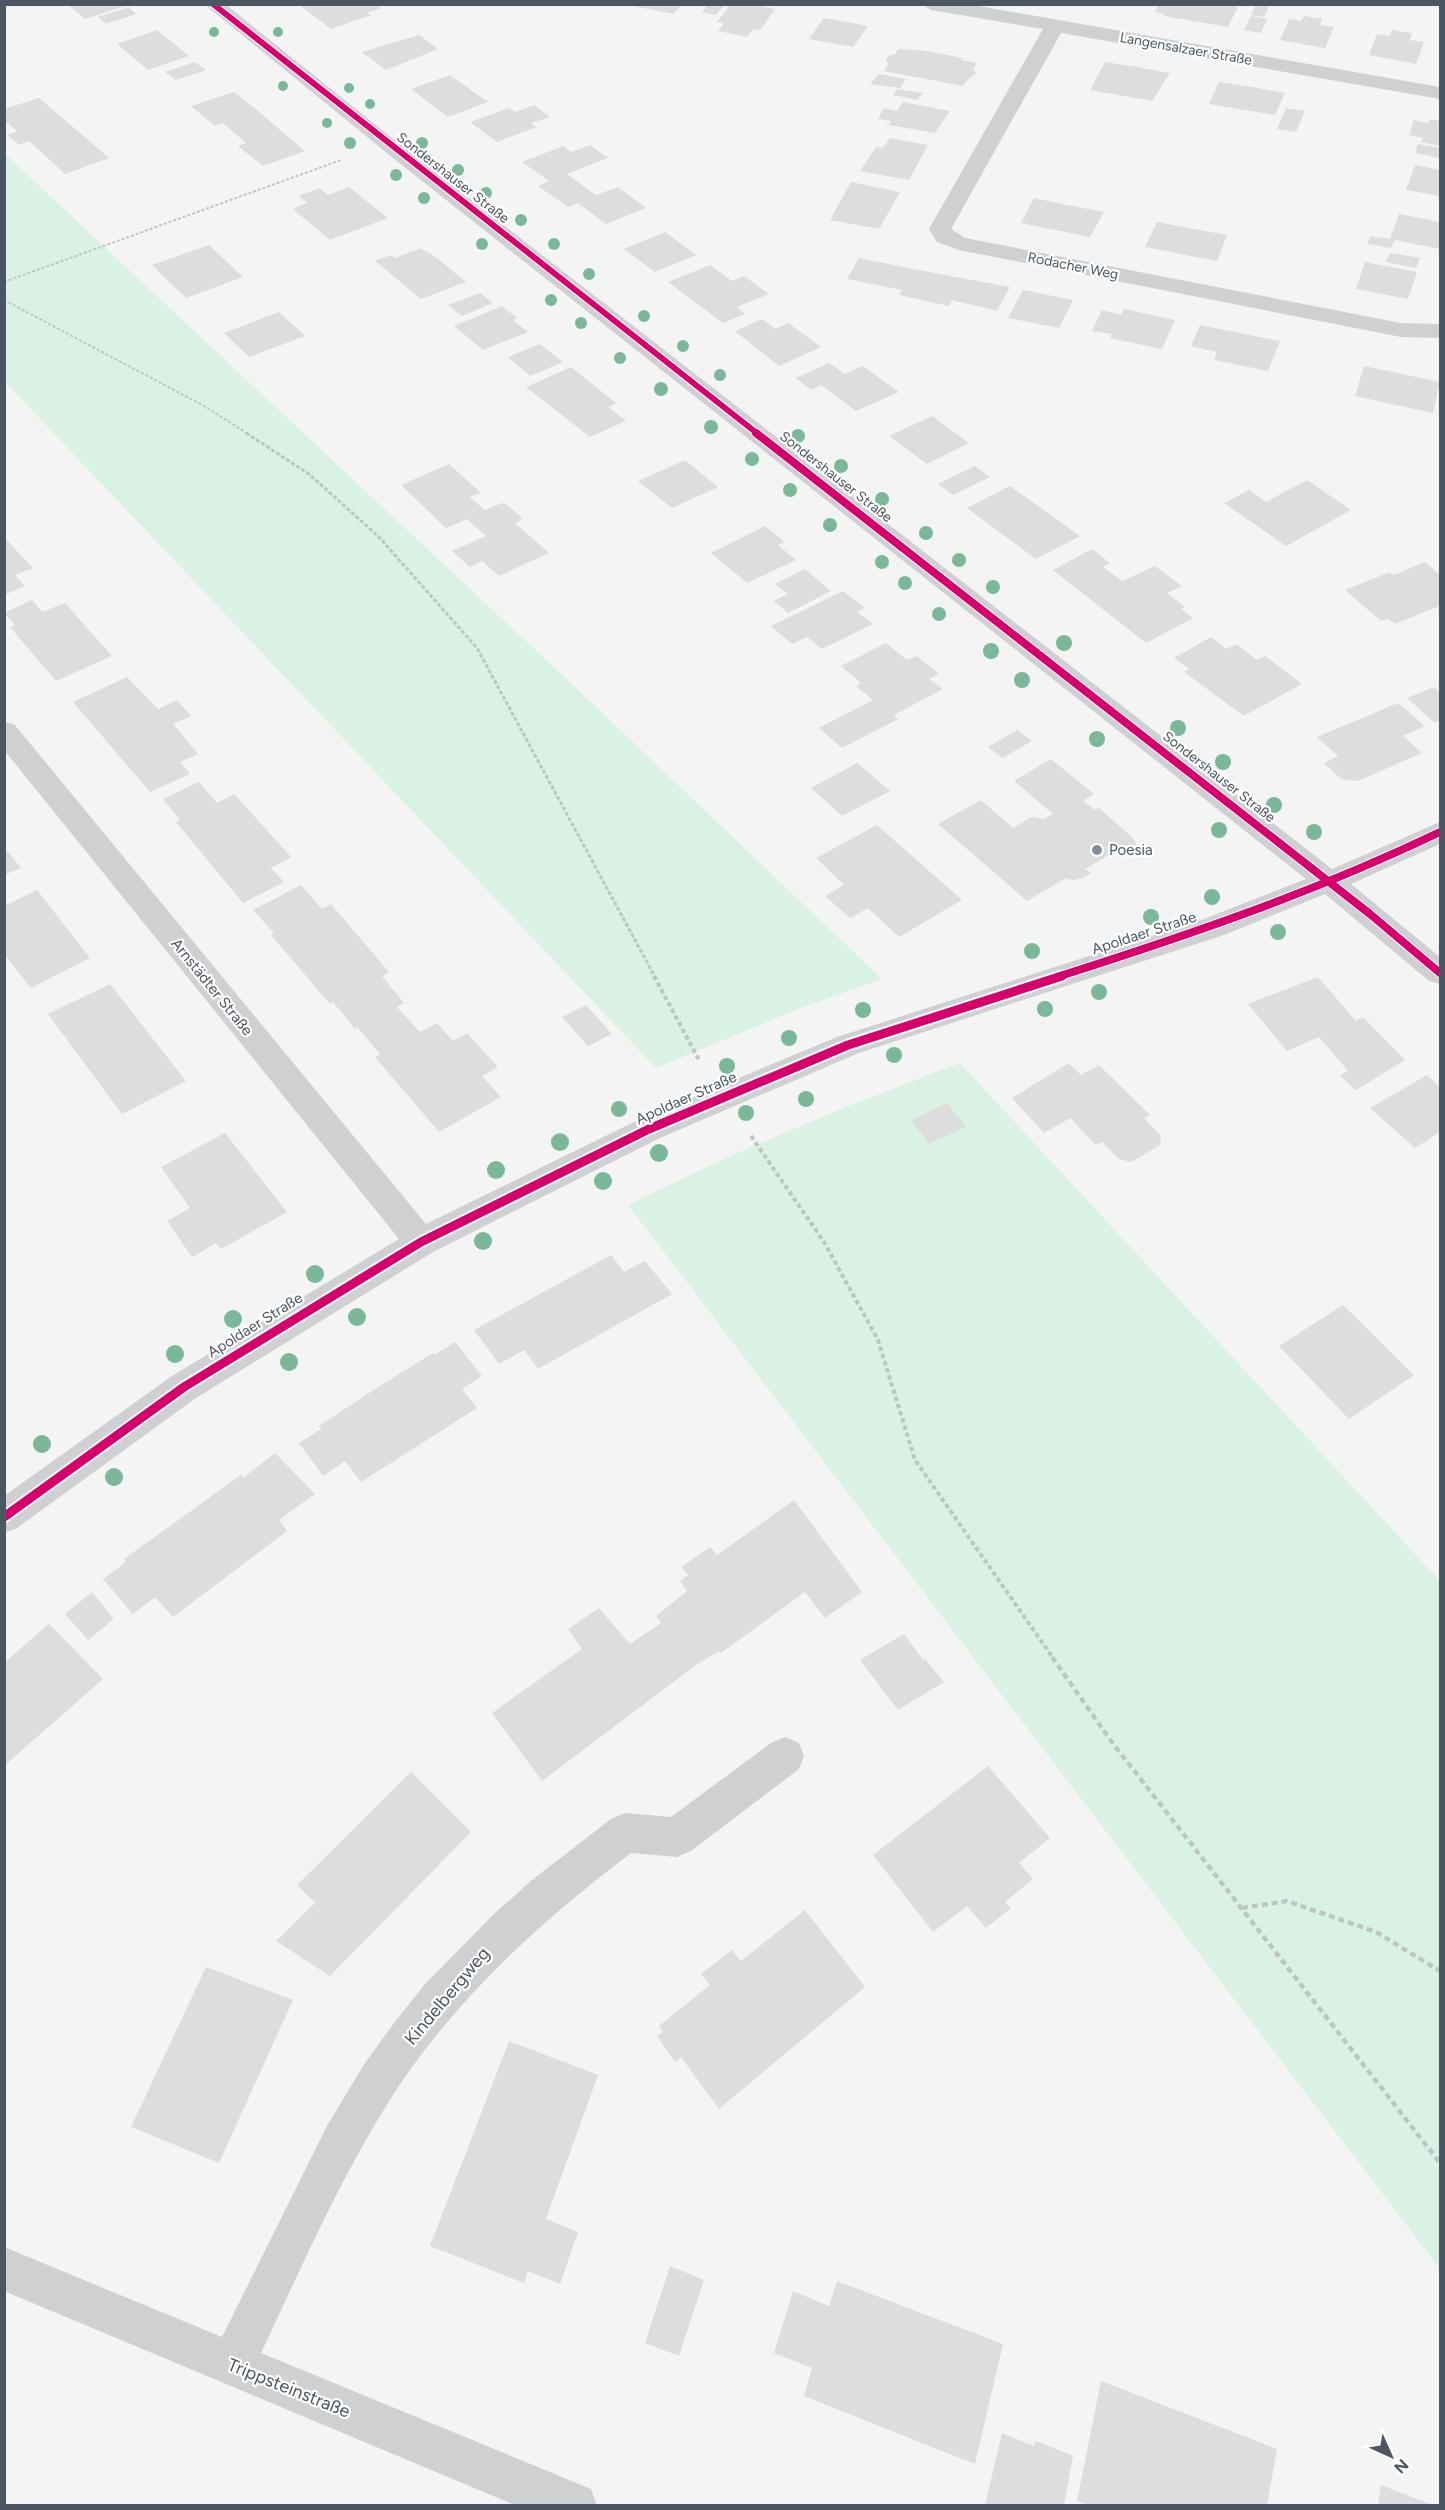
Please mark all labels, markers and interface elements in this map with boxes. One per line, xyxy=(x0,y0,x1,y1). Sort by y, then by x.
street label: Langensalzaer Straße xyxy=(1119,29,1254,69)
street label: Sondershauser Straße xyxy=(393,129,513,227)
street label: Rodacher Weg xyxy=(1026,249,1120,283)
street label: Sondershauser Straße xyxy=(776,428,896,526)
street label: Sondershauser Straße xyxy=(1159,728,1279,826)
place label: Poesia xyxy=(1109,841,1153,859)
marker: Poesia xyxy=(1090,843,1104,857)
street label: Apoldaer Straße xyxy=(1090,908,1198,958)
street label: Arnstädter Straße xyxy=(167,935,257,1039)
street label: Apoldaer Straße xyxy=(633,1068,739,1128)
street label: Apoldaer Straße xyxy=(204,1289,306,1361)
street label: Kindelbergweg xyxy=(400,1943,494,2049)
street label: Trippsteinstraße xyxy=(224,2353,354,2423)
north arrow xyxy=(1361,2426,1421,2486)
text: N xyxy=(1390,2455,1412,2477)

